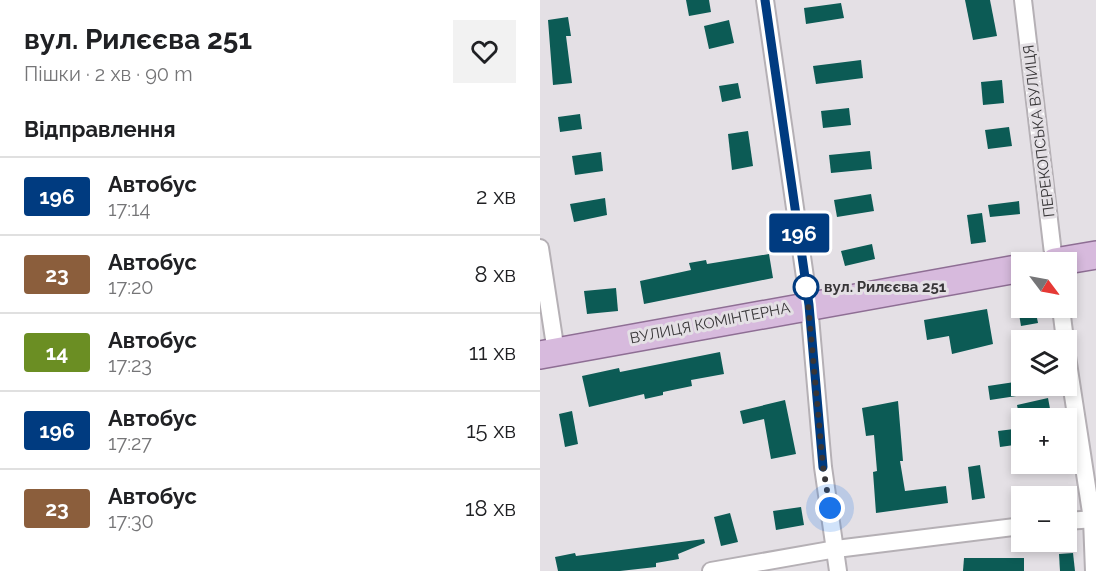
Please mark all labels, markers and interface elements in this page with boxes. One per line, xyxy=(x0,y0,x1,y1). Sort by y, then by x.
button: heart xyxy=(453,20,516,83)
text: вул. Рилєєва 251 xyxy=(24,23,252,56)
street label: ПЕРЕКОПСЬКА ВУЛИЦЯ xyxy=(1019,44,1059,218)
text: Пішки · 2 хв · 90 m xyxy=(24,62,193,86)
text: Відправлення xyxy=(24,116,176,142)
text: Автобус xyxy=(108,171,197,197)
text: 2 хв xyxy=(476,183,516,209)
text: 196 xyxy=(39,184,75,209)
text: 17:14 xyxy=(108,197,150,221)
line badge: 196 xyxy=(764,214,834,252)
text: 196 xyxy=(781,221,817,246)
text: Автобус xyxy=(108,249,197,275)
north arrow xyxy=(1011,252,1077,318)
map controls xyxy=(1011,252,1077,552)
text: 8 хв xyxy=(474,261,516,287)
text: 23 xyxy=(45,262,69,287)
marker: вул. Рилєєва 251 xyxy=(793,274,819,300)
text: 17:20 xyxy=(108,275,154,299)
place label: вул. Рилєєва 251 xyxy=(824,278,947,296)
street label: ВУЛИЦЯ КОМІНТЕРНА xyxy=(628,299,792,347)
text: Автобус xyxy=(108,327,197,353)
button: layers xyxy=(1011,330,1077,396)
text: 11 хв xyxy=(469,339,516,365)
text: 14 xyxy=(46,340,68,365)
text: 17:23 xyxy=(108,353,152,377)
text: Автобус xyxy=(108,405,197,431)
button: + xyxy=(1011,408,1077,474)
text: 15 хв xyxy=(466,417,516,443)
text: 196 xyxy=(39,418,75,443)
text: 17:27 xyxy=(108,431,152,455)
text: Автобус xyxy=(108,483,197,509)
button: − xyxy=(1011,486,1077,552)
your location xyxy=(815,493,845,523)
text: 18 хв xyxy=(465,495,516,521)
text: 23 xyxy=(45,496,69,521)
text: 17:30 xyxy=(108,509,154,533)

